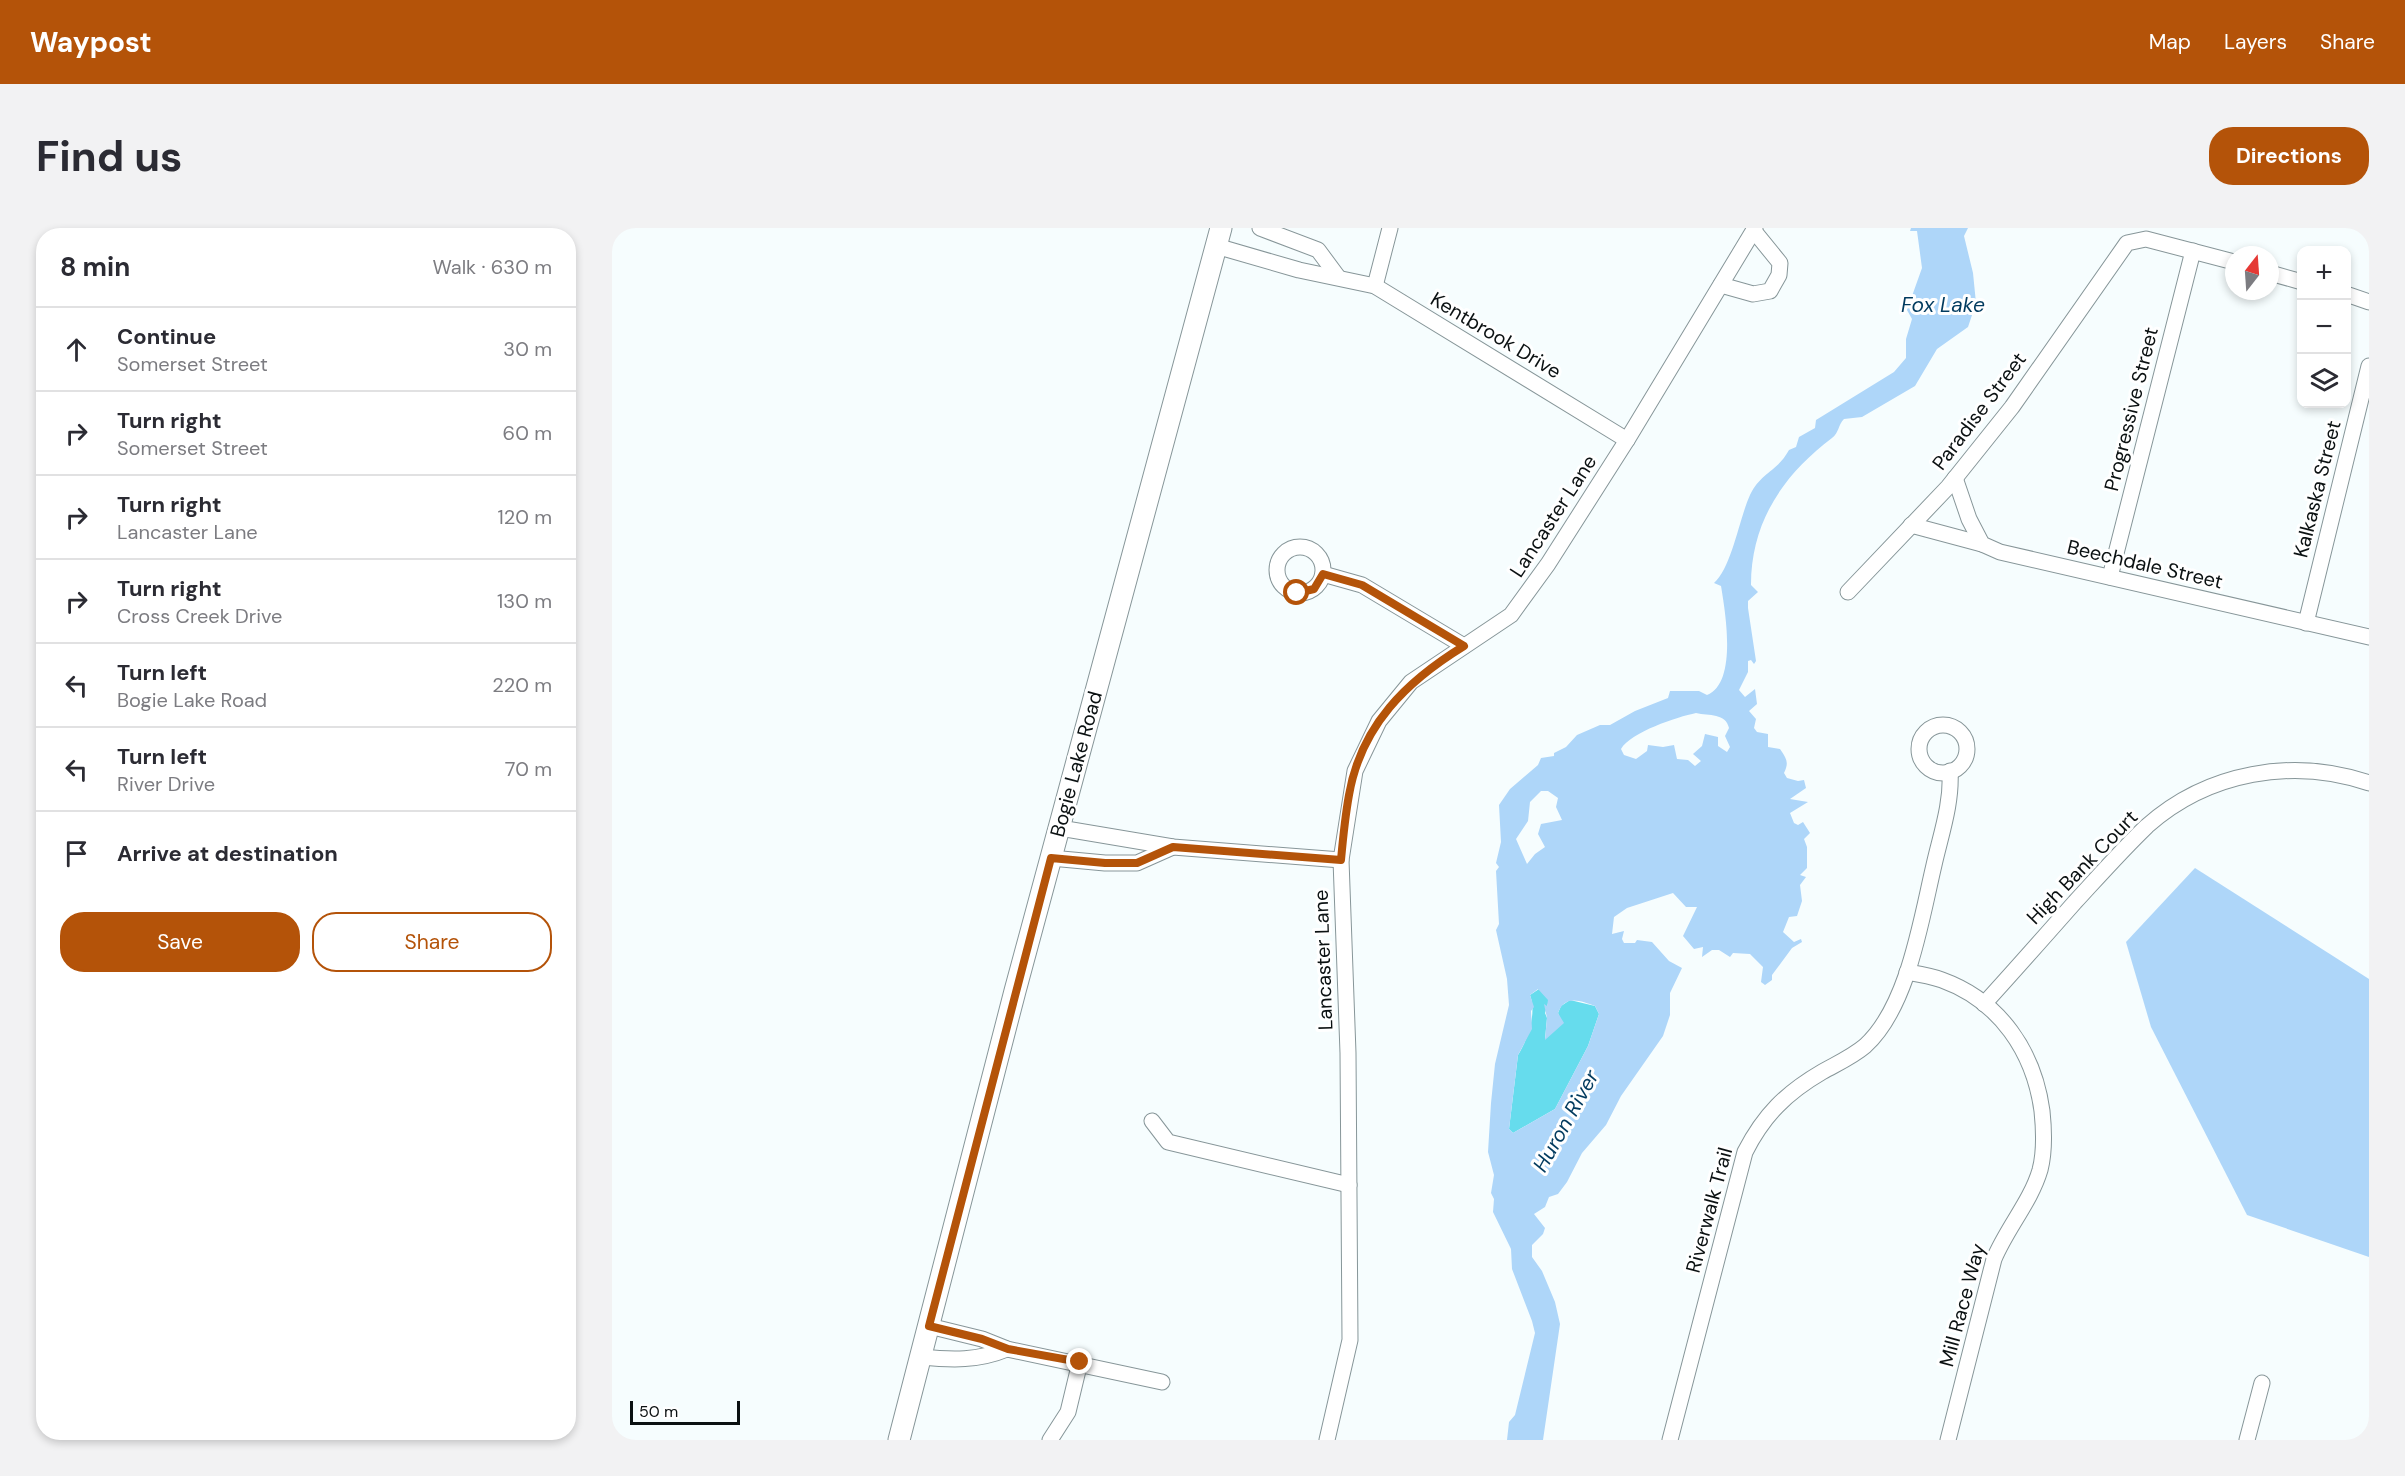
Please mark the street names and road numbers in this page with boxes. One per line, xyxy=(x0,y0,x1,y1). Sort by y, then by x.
street label: Kentbrook Drive xyxy=(1426,286,1566,384)
street label: Progressive Street xyxy=(2098,324,2164,494)
street label: Paradise Street xyxy=(1926,347,2032,475)
street label: Kalkaska Street xyxy=(2287,418,2347,560)
street label: Lancaster Lane xyxy=(1504,450,1602,582)
street label: Beechdale Street xyxy=(2065,533,2226,595)
street label: Bogie Lake Road xyxy=(1044,688,1108,840)
street label: High Bank Court xyxy=(2021,804,2143,930)
street label: Lancaster Lane xyxy=(1308,889,1338,1031)
street label: Riverwalk Trail xyxy=(1680,1144,1738,1276)
street label: Mill Race Way xyxy=(1933,1241,1991,1369)

